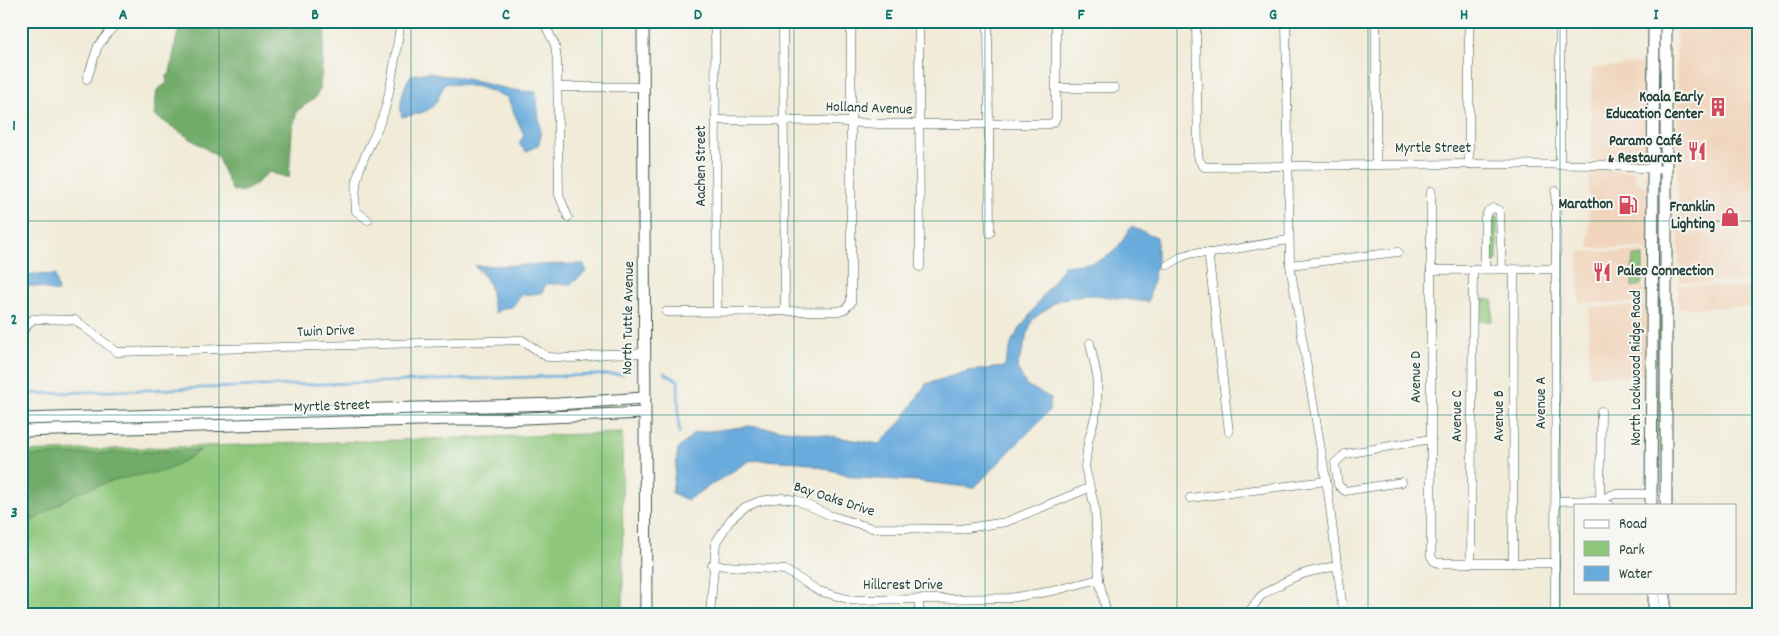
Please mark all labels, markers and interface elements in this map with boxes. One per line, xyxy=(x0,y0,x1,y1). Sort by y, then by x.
text: A xyxy=(119,4,128,27)
text: B xyxy=(311,4,319,27)
text: C xyxy=(502,4,510,27)
text: D xyxy=(694,4,703,27)
text: E xyxy=(885,4,893,27)
text: F xyxy=(1077,4,1085,27)
text: G xyxy=(1269,4,1277,27)
text: H xyxy=(1460,4,1468,27)
text: I xyxy=(1654,4,1660,27)
place label: Koala Early Education Center xyxy=(1606,87,1704,126)
street label: Holland Avenue xyxy=(825,96,913,122)
building icon: Koala Early Education Center xyxy=(1707,96,1729,118)
text: 1 xyxy=(12,115,16,138)
street label: Aachen Street xyxy=(691,125,713,207)
place label: Paramo Café & Restaurant xyxy=(1608,131,1683,170)
street label: Myrtle Street xyxy=(1395,138,1471,160)
restaurant icon: Paramo Café & Restaurant xyxy=(1686,140,1708,162)
place label: Marathon xyxy=(1559,194,1613,216)
fuel station icon: Marathon xyxy=(1617,194,1639,216)
place label: Franklin Lighting xyxy=(1669,197,1715,236)
shop icon: Franklin Lighting xyxy=(1719,206,1741,228)
street label: North Tuttle Avenue xyxy=(617,261,641,375)
restaurant icon: Paleo Connection xyxy=(1591,261,1613,283)
place label: Paleo Connection xyxy=(1617,261,1714,283)
street label: North Lockwood Ridge Road xyxy=(1626,290,1648,446)
text: 2 xyxy=(11,309,18,332)
street label: Twin Drive xyxy=(297,320,356,344)
street label: Avenue D xyxy=(1406,351,1428,403)
street label: Avenue A xyxy=(1531,377,1553,429)
street label: Avenue C xyxy=(1447,390,1469,442)
street label: Avenue B xyxy=(1489,390,1511,442)
street label: Myrtle Street xyxy=(294,395,371,419)
street label: Bay Oaks Drive xyxy=(791,477,878,524)
text: 3 xyxy=(10,502,18,525)
legend xyxy=(1574,504,1736,594)
text: Road xyxy=(1619,514,1647,536)
text: Park xyxy=(1619,540,1645,562)
text: Water xyxy=(1619,564,1653,586)
street label: Hillcrest Drive xyxy=(863,575,943,597)

